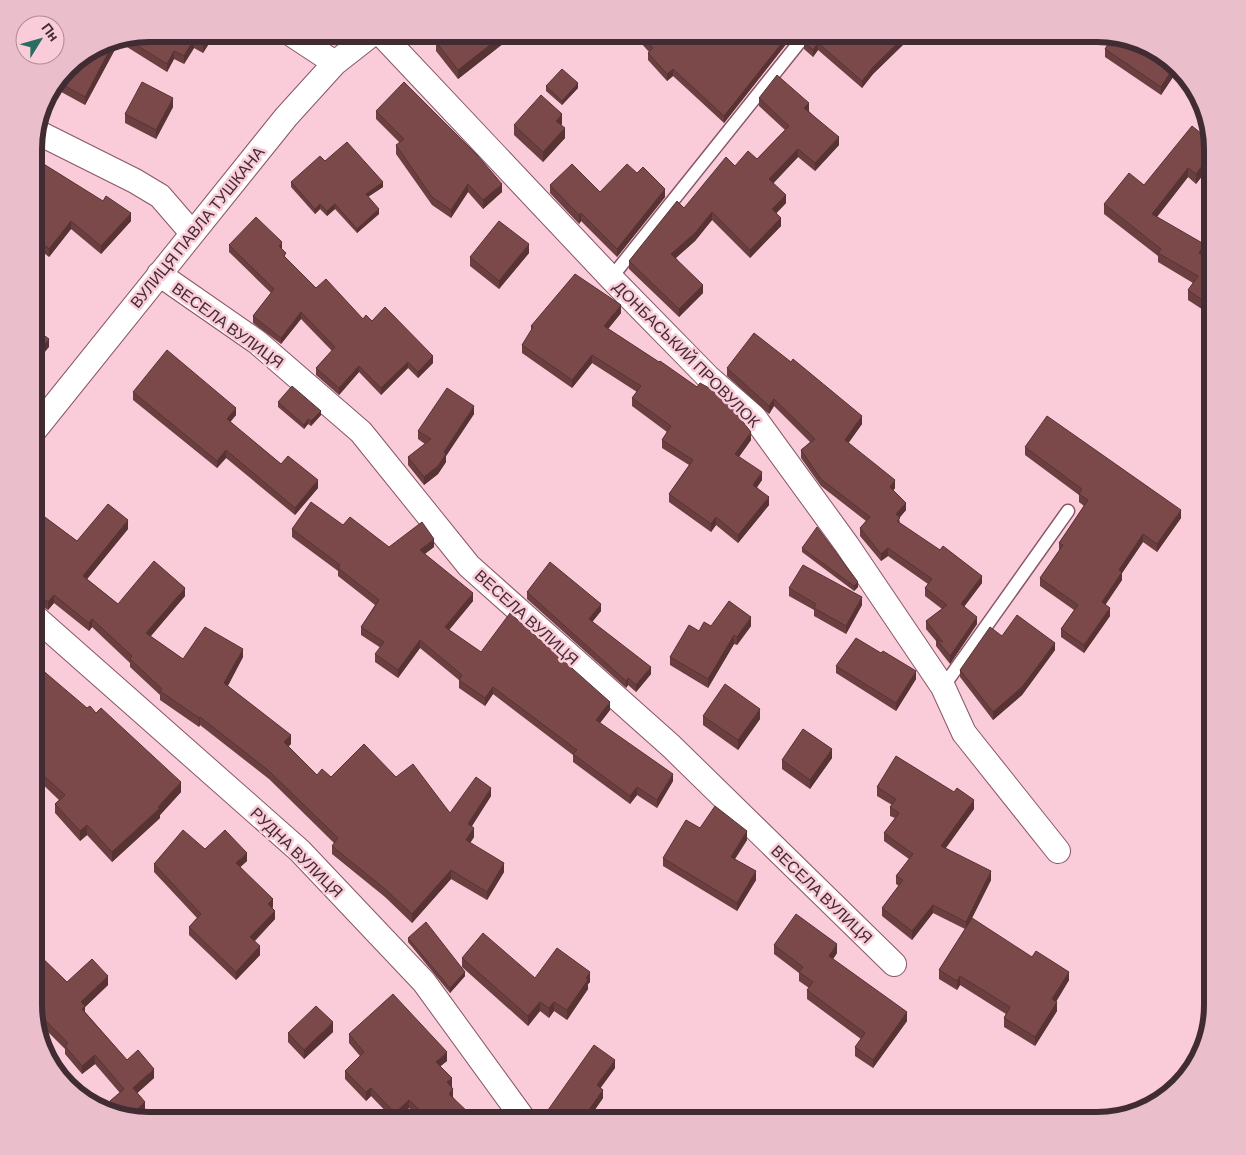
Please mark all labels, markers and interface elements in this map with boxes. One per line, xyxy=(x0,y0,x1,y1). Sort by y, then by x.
north arrow xyxy=(15,15,65,65)
text: Пн xyxy=(38,19,63,44)
street label: ВУЛИЦЯ ПАВЛА ТУШКАНА xyxy=(126,142,268,311)
street label: ДОНБАСЬКИЙ ПРОВУЛОК xyxy=(610,277,765,431)
street label: ВЕСЕЛА ВУЛИЦЯ xyxy=(169,278,288,371)
street label: ВЕСЕЛА ВУЛИЦЯ xyxy=(472,565,583,668)
street label: РУДНА ВУЛИЦЯ xyxy=(247,803,348,901)
street label: ВЕСЕЛА ВУЛИЦЯ xyxy=(768,841,877,947)

